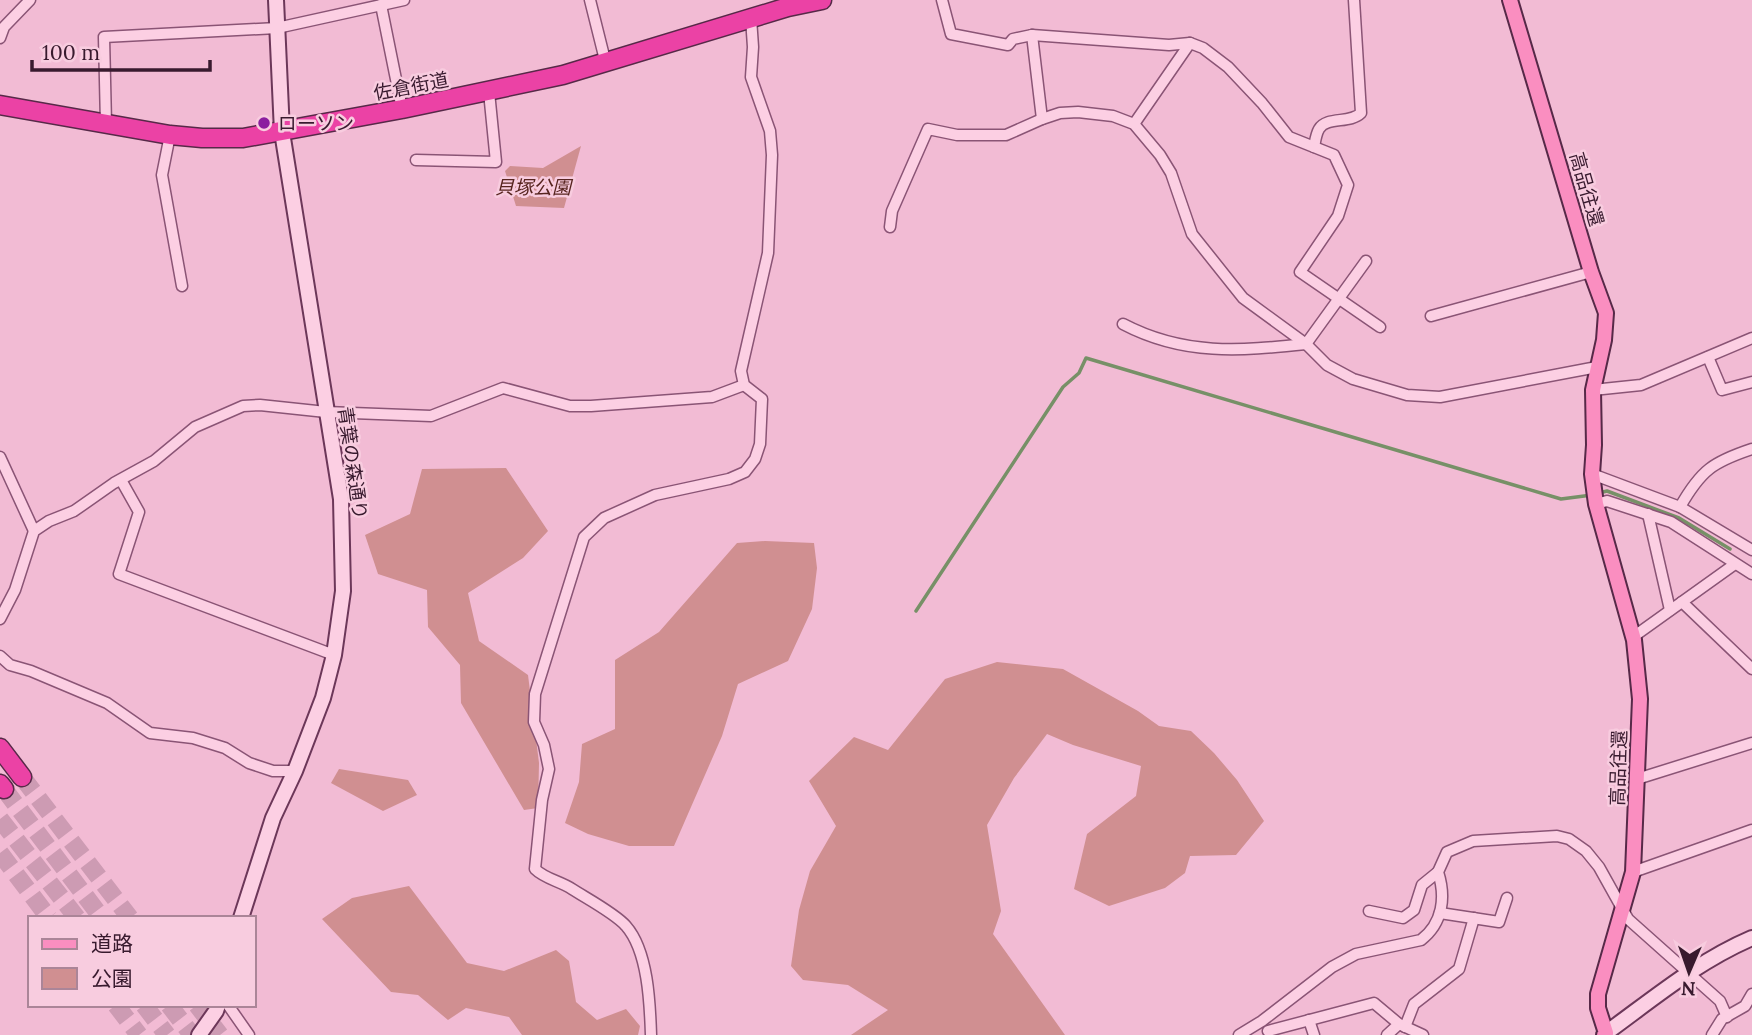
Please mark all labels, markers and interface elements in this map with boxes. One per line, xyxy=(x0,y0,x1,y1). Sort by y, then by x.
scale bar xyxy=(32,28,210,72)
text: 100 m xyxy=(42,39,100,66)
street label: 佐倉街道 xyxy=(371,67,451,105)
place label: ローソン xyxy=(278,111,354,135)
marker: ローソン xyxy=(256,115,272,131)
street label: 高品往還 xyxy=(1565,149,1609,229)
park label: 貝塚公園 xyxy=(495,175,574,199)
street label: 青葉の森通り xyxy=(333,405,373,521)
street label: 高品往還 xyxy=(1605,730,1631,806)
legend xyxy=(28,916,256,1007)
text: 道路 xyxy=(91,930,133,957)
north arrow xyxy=(1654,937,1724,1007)
text: 公園 xyxy=(91,965,133,992)
text: N xyxy=(1680,977,1696,1001)

